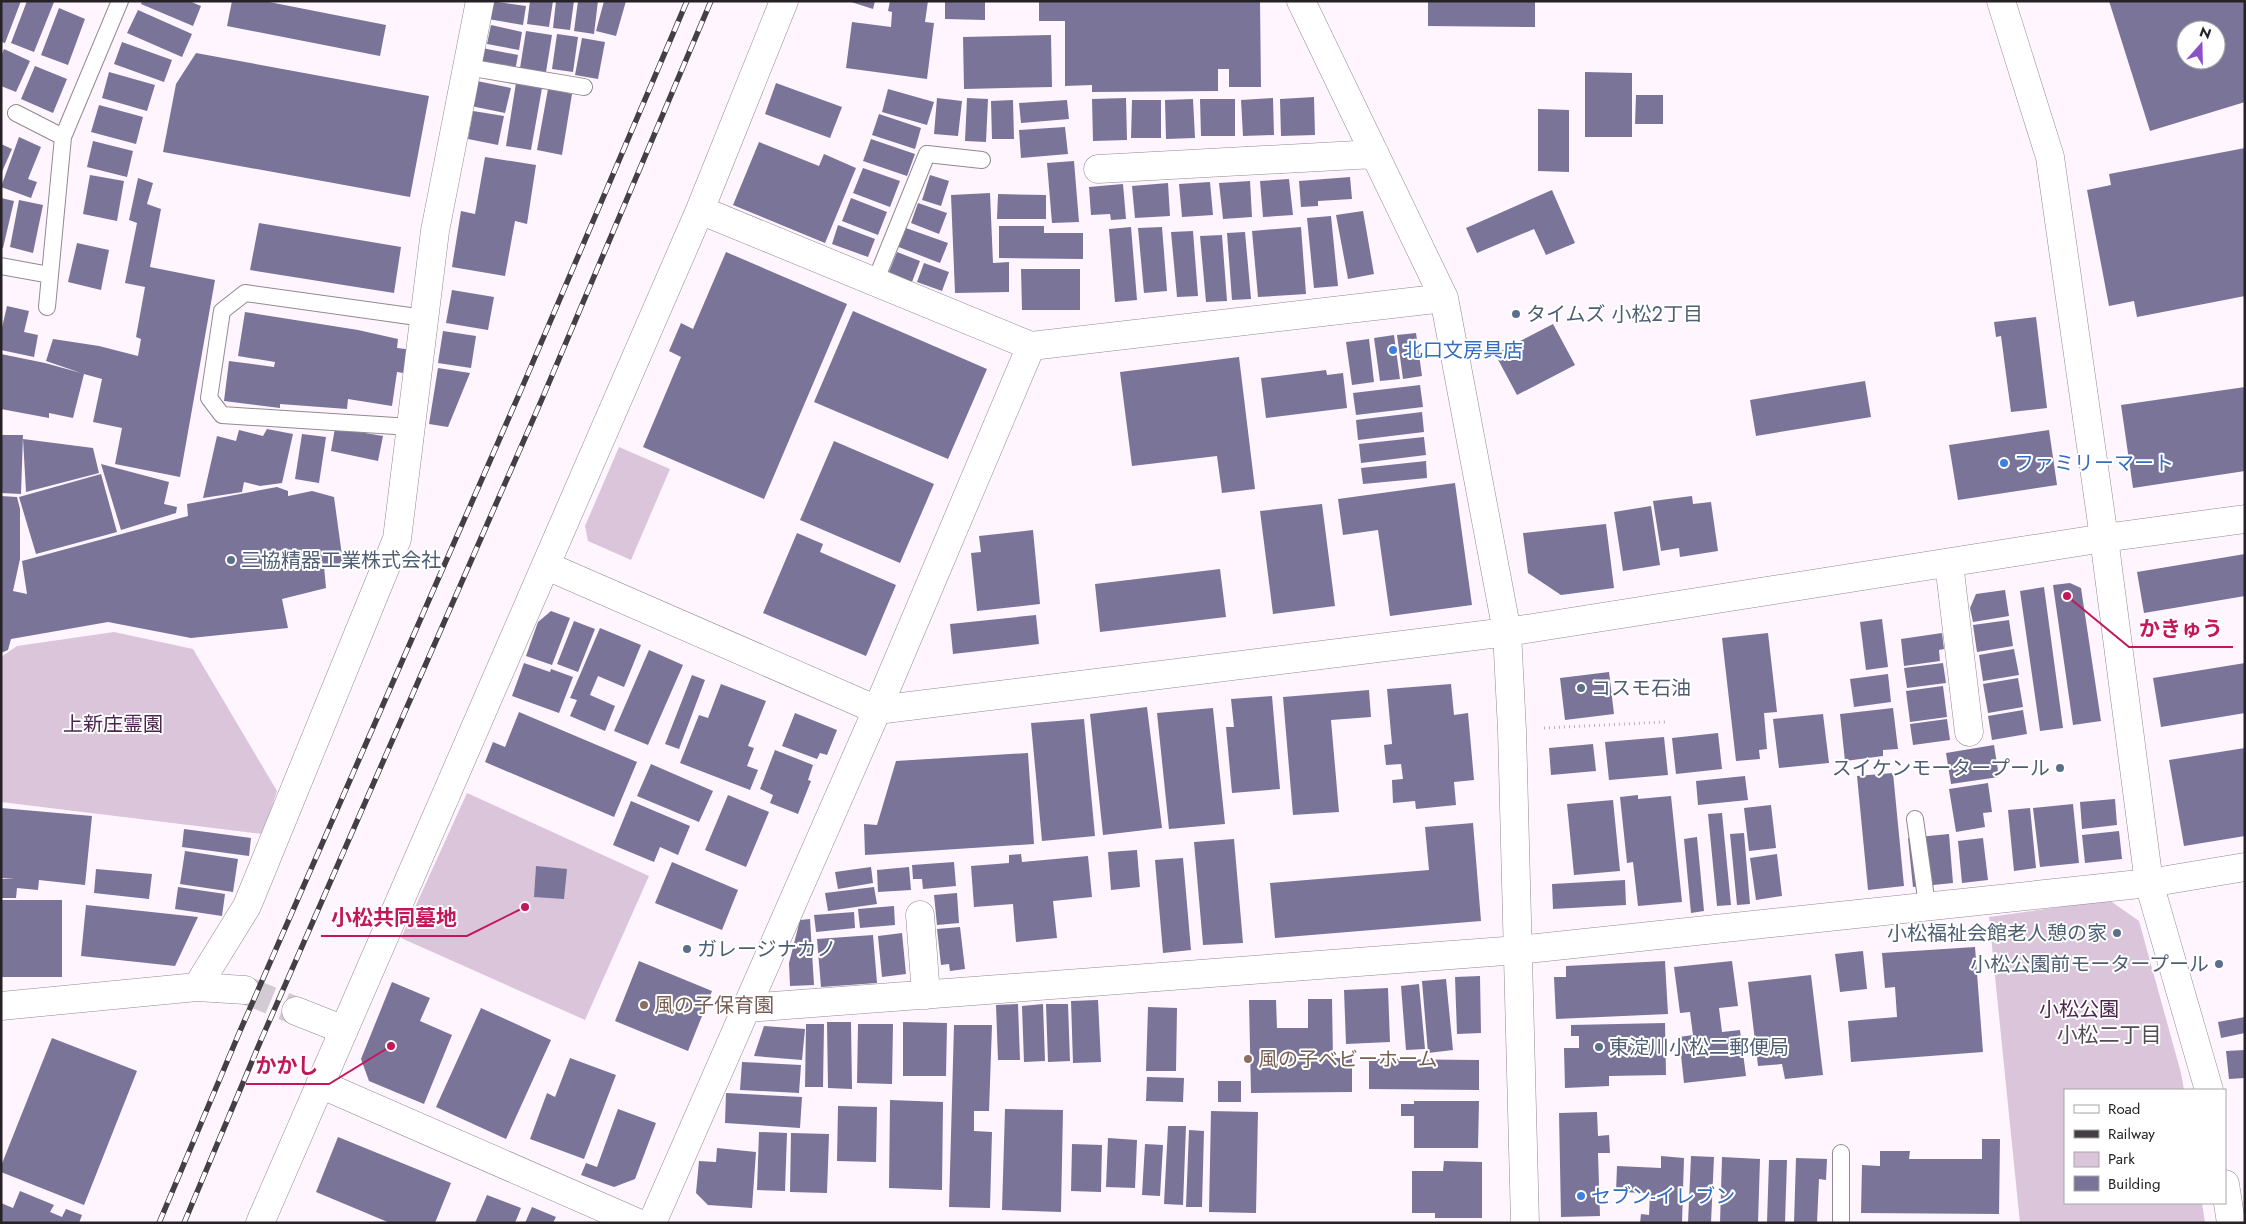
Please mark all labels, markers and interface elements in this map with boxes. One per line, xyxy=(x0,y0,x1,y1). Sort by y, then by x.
north arrow xyxy=(2176,20,2226,70)
text: N xyxy=(2197,21,2214,44)
place label: タイムズ 小松2丁目 xyxy=(1526,300,1703,329)
marker: タイムズ 小松2丁目 xyxy=(1510,308,1522,320)
place label: 北口文房具店 xyxy=(1403,336,1523,365)
marker: 北口文房具店 xyxy=(1387,344,1399,356)
place label: ファミリーマート xyxy=(2014,449,2174,478)
marker: ファミリーマート xyxy=(1998,457,2010,469)
place label: 三協精器工業株式会社 xyxy=(241,546,441,575)
marker: 三協精器工業株式会社 xyxy=(225,554,237,566)
callout: かきゅう xyxy=(2129,611,2233,647)
text: かきゅう xyxy=(2139,614,2223,644)
place label: コスモ石油 xyxy=(1591,674,1691,703)
marker: コスモ石油 xyxy=(1575,682,1587,694)
park label: 上新庄霊園 xyxy=(63,710,163,739)
place label: スイケンモータープール xyxy=(1832,754,2050,783)
marker: スイケンモータープール xyxy=(2054,762,2066,774)
callout: 小松共同墓地 xyxy=(321,900,467,936)
text: 小松共同墓地 xyxy=(331,903,457,933)
place label: 小松福祉会館老人憩の家 xyxy=(1887,919,2107,948)
marker: 小松福祉会館老人憩の家 xyxy=(2111,927,2123,939)
place label: ガレージナカノ xyxy=(697,935,837,964)
marker: ガレージナカノ xyxy=(681,943,693,955)
place label: 小松公園前モータープール xyxy=(1970,950,2209,979)
marker: 小松公園前モータープール xyxy=(2213,958,2225,970)
place label: 風の子保育園 xyxy=(654,991,774,1020)
park label: 小松公園 xyxy=(2039,995,2119,1024)
marker: 風の子保育園 xyxy=(638,999,650,1011)
district label: 小松二丁目 xyxy=(2057,1020,2162,1050)
place label: 東淀川小松二郵便局 xyxy=(1609,1033,1789,1062)
marker: 東淀川小松二郵便局 xyxy=(1593,1041,1605,1053)
place label: 風の子ベビーホーム xyxy=(1258,1045,1437,1074)
callout: かかし xyxy=(246,1048,329,1084)
text: かかし xyxy=(256,1051,319,1081)
marker: 風の子ベビーホーム xyxy=(1242,1053,1254,1065)
legend xyxy=(2064,1089,2226,1204)
text: Road xyxy=(2108,1098,2140,1120)
text: Railway xyxy=(2108,1123,2155,1145)
text: Park xyxy=(2108,1148,2135,1170)
text: Building xyxy=(2108,1173,2160,1195)
place label: セブン-イレブン xyxy=(1591,1182,1735,1211)
marker: セブン-イレブン xyxy=(1575,1190,1587,1202)

